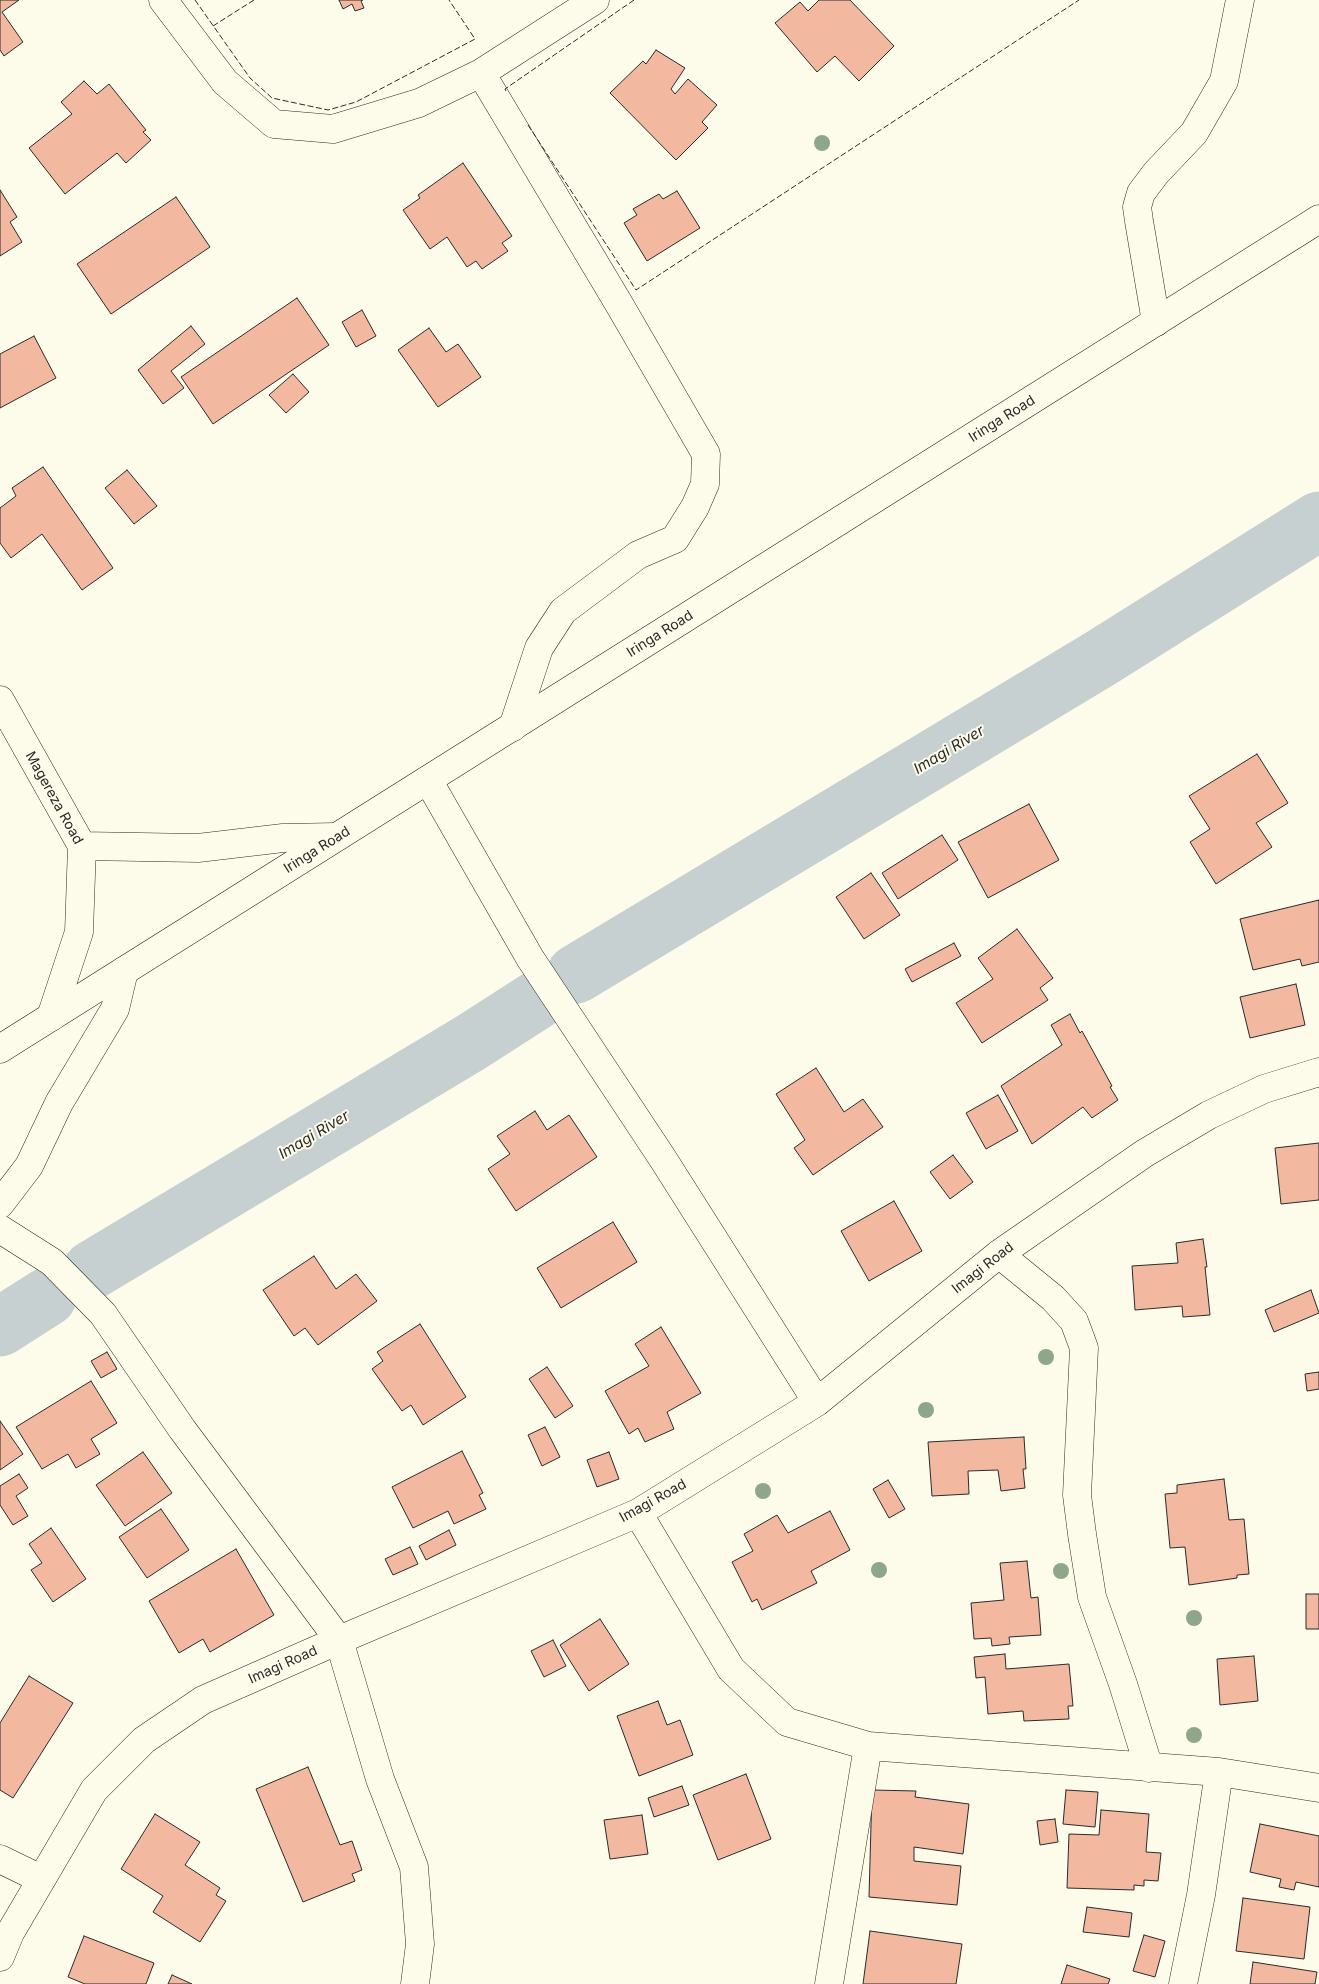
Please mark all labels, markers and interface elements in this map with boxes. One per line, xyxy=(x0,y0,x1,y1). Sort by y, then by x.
street label: Iringa Road xyxy=(966,392,1038,446)
street label: Iringa Road xyxy=(624,607,696,661)
water label: Imagi River xyxy=(910,722,988,778)
street label: Magereza Road xyxy=(22,749,86,847)
street label: Iringa Road xyxy=(281,823,353,877)
water label: Imagi River xyxy=(275,1107,353,1163)
street label: Imagi Road xyxy=(949,1239,1017,1297)
street label: Imagi Road xyxy=(617,1476,689,1526)
street label: Imagi Road xyxy=(246,1642,320,1688)

